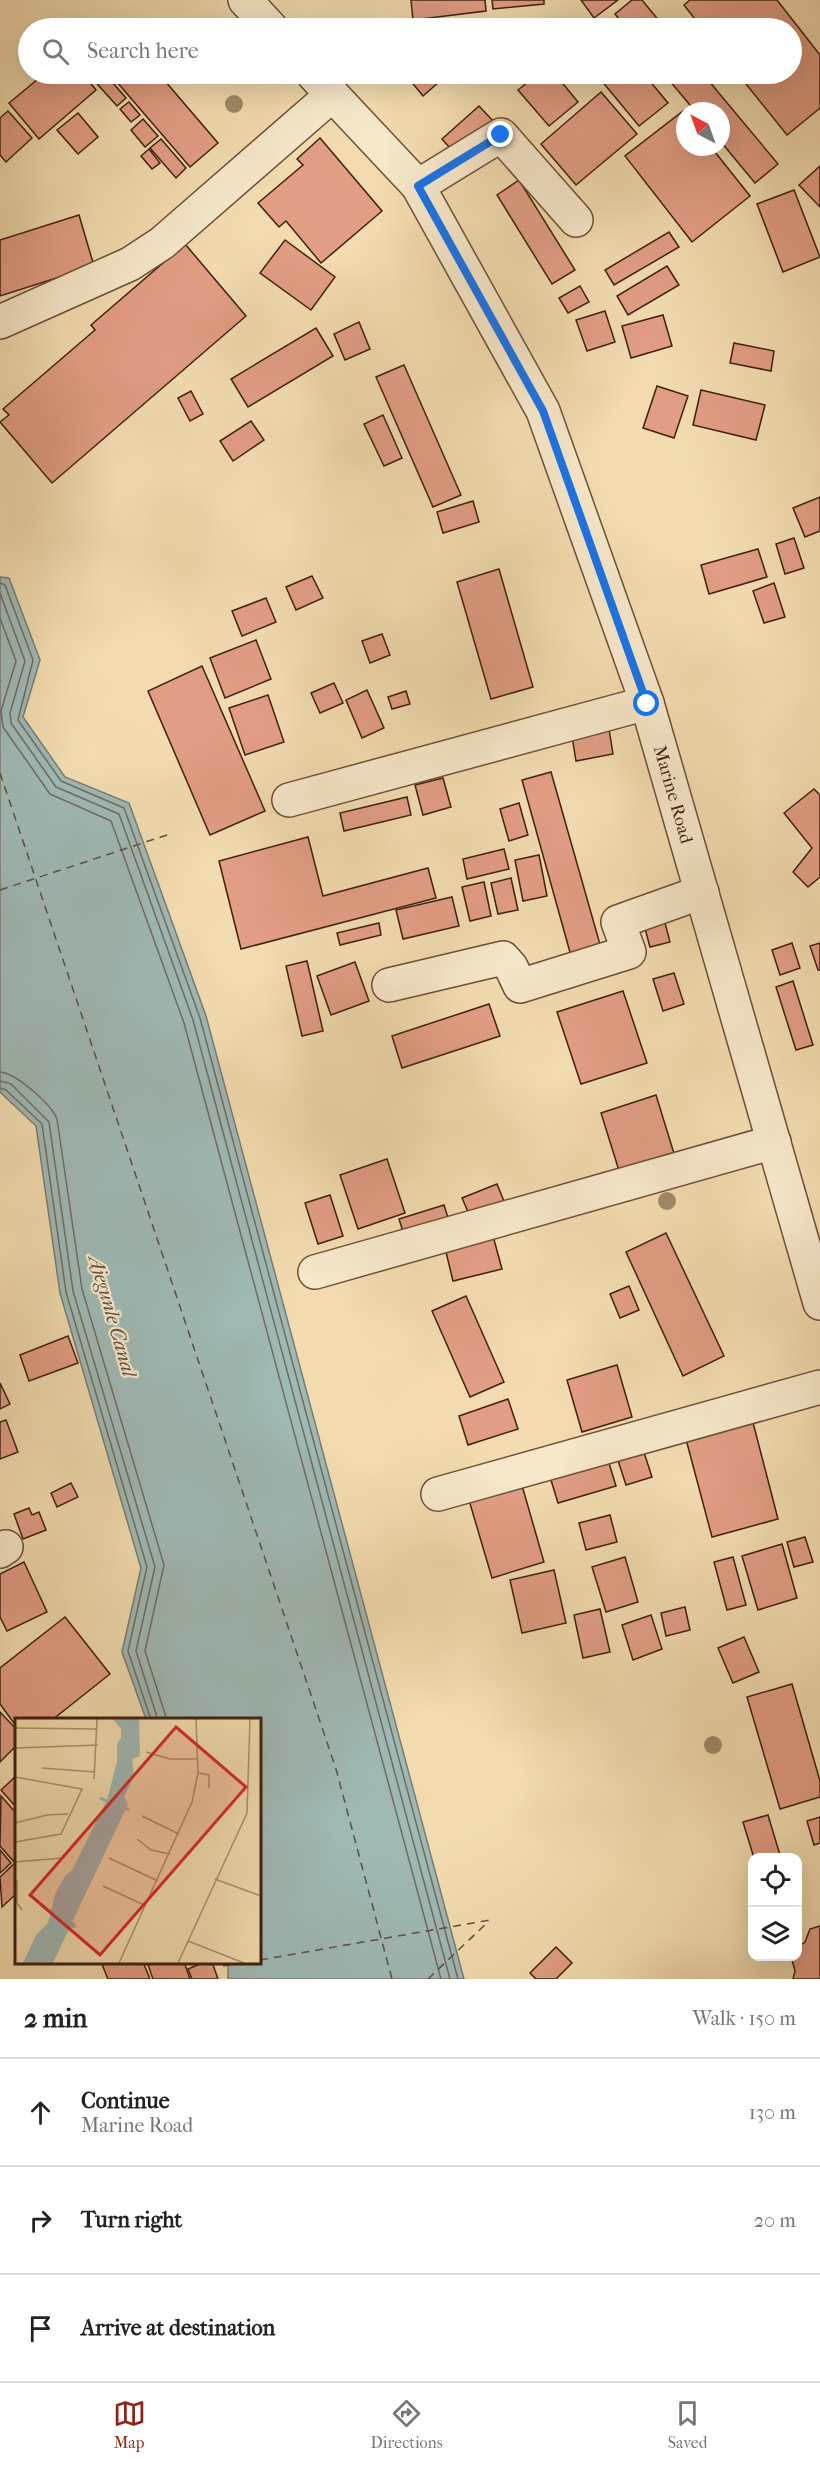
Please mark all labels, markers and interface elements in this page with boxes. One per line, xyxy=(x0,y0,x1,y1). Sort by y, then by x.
search box xyxy=(18,18,802,84)
icon: search xyxy=(39,35,72,68)
text: Search here xyxy=(87,38,199,64)
north arrow xyxy=(676,102,730,156)
route end xyxy=(487,121,513,147)
route start xyxy=(633,690,659,716)
street label: Marine Road xyxy=(649,743,697,846)
water label: Ajegunle Canal xyxy=(83,1250,141,1381)
inset map xyxy=(15,1718,261,1964)
map controls xyxy=(748,1853,802,1961)
button: locate xyxy=(748,1853,802,1907)
button: layers xyxy=(748,1907,802,1961)
text: 2 min xyxy=(24,2003,87,2034)
text: Walk · 150 m xyxy=(692,2007,796,2030)
text: Continue xyxy=(81,2088,170,2114)
icon: ahead xyxy=(24,2096,57,2129)
text: 130 m xyxy=(749,2101,796,2124)
text: Marine Road xyxy=(81,2114,193,2137)
icon: right xyxy=(24,2204,57,2237)
text: Turn right xyxy=(81,2207,182,2233)
text: 20 m xyxy=(754,2209,796,2232)
icon: arrive xyxy=(24,2312,57,2345)
text: Arrive at destination xyxy=(81,2315,275,2341)
tab: Map xyxy=(113,2397,146,2452)
tab: Directions xyxy=(371,2397,443,2452)
tab: Saved xyxy=(668,2397,707,2452)

